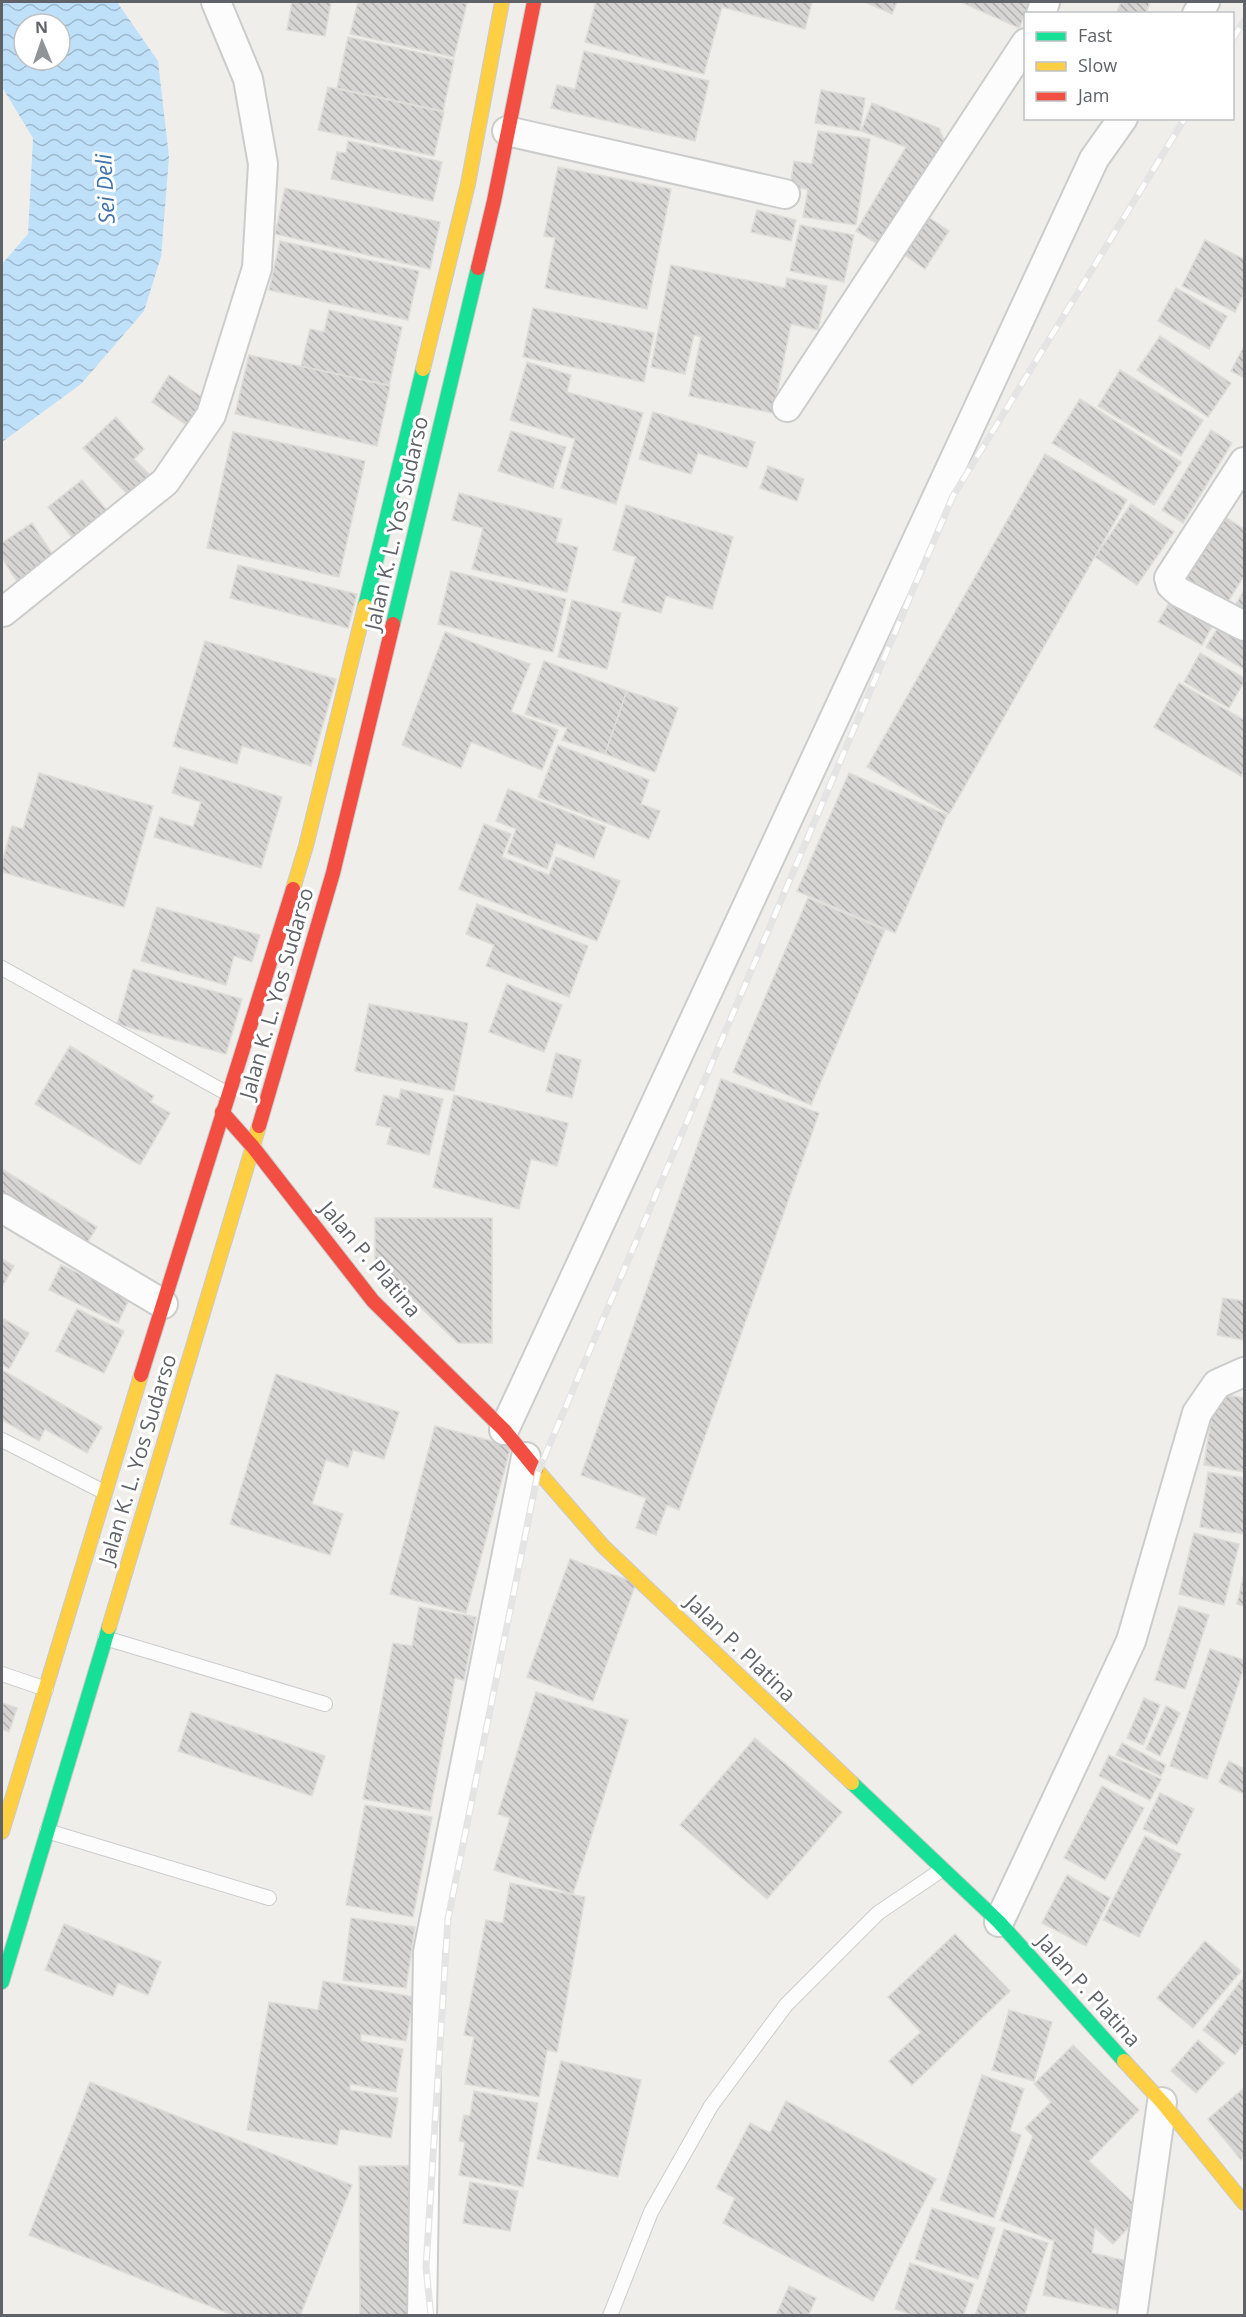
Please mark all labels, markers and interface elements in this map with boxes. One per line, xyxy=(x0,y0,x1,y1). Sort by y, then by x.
north arrow xyxy=(12,12,72,72)
legend xyxy=(1024,12,1234,120)
text: N xyxy=(35,16,48,38)
text: Fast xyxy=(1078,23,1112,47)
text: Slow xyxy=(1078,53,1117,77)
text: Jam xyxy=(1076,83,1110,107)
water label: Sei Deli xyxy=(87,153,121,225)
street label: Jalan K. L. Yos Sudarso xyxy=(357,413,434,634)
street label: Jalan K. L. Yos Sudarso xyxy=(232,884,320,1104)
street label: Jalan P. Platina xyxy=(313,1194,428,1323)
street label: Jalan K. L. Yos Sudarso xyxy=(91,1350,182,1569)
street label: Jalan P. Platina xyxy=(678,1587,802,1708)
street label: Jalan P. Platina xyxy=(1029,1926,1147,2053)

